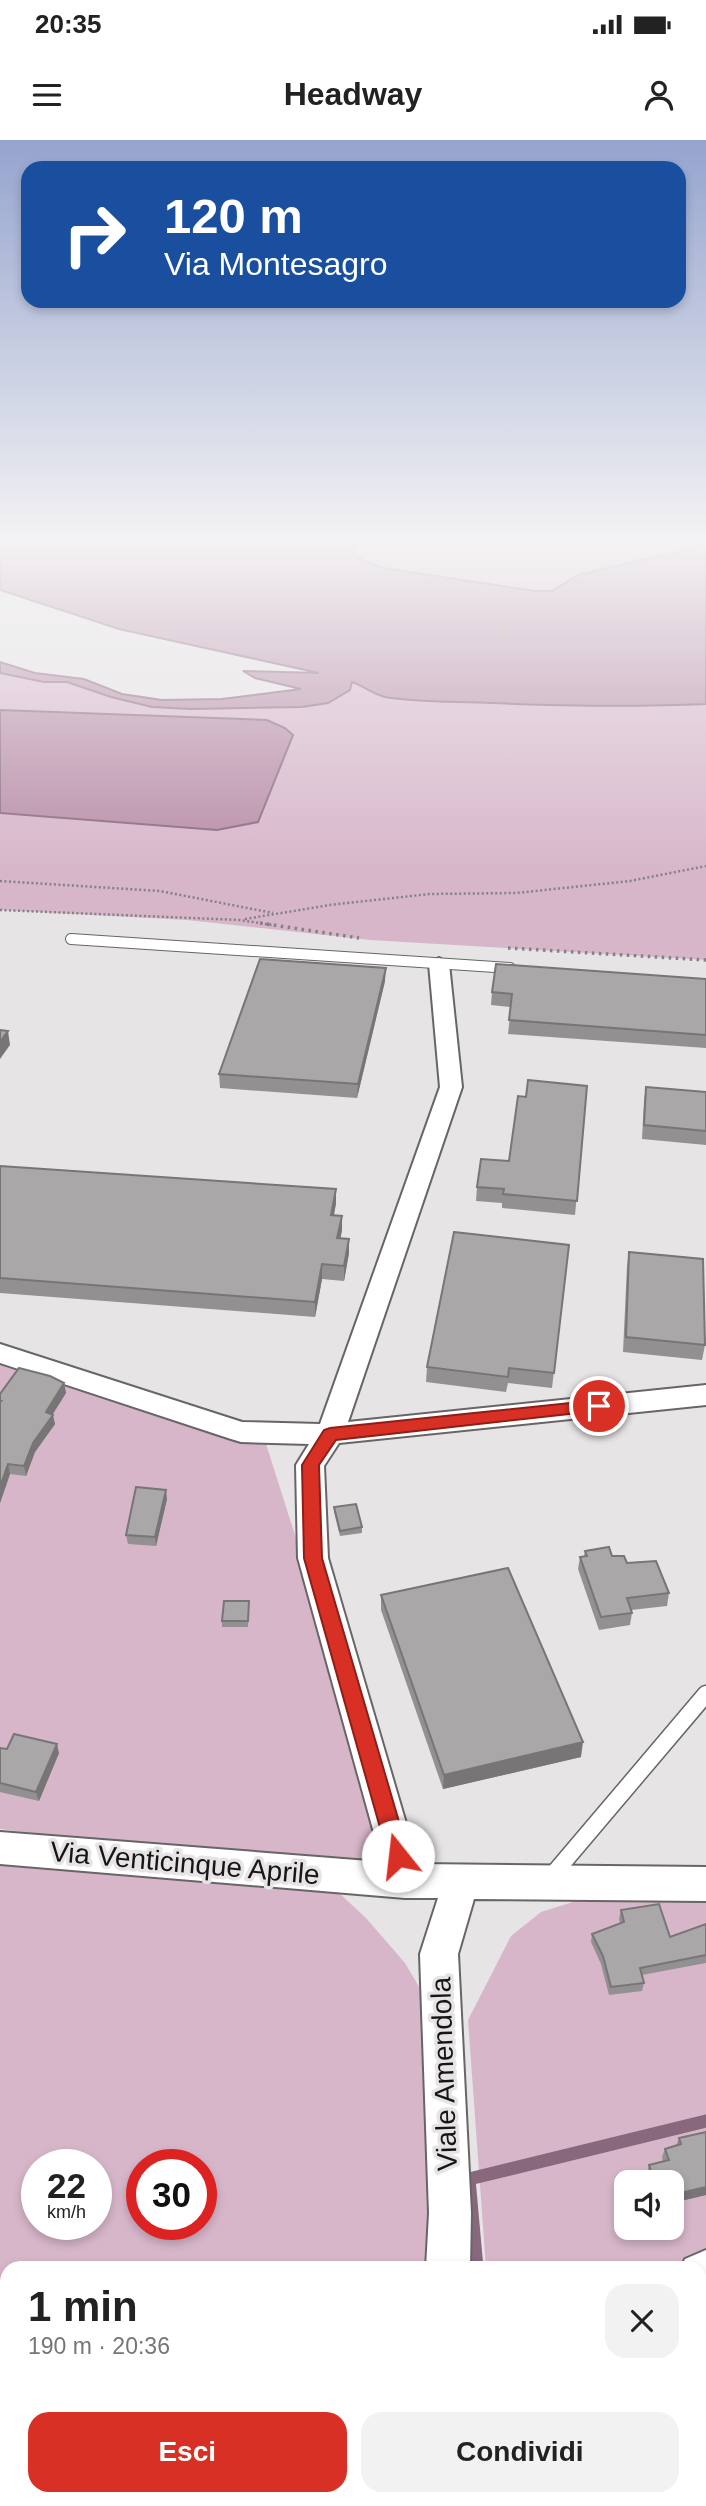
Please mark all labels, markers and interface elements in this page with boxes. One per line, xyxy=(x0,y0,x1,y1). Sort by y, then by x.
text: 20:35 xyxy=(35,9,102,39)
icon: menu xyxy=(28,76,66,114)
text: Headway xyxy=(284,76,422,112)
icon: person xyxy=(640,76,678,114)
icon: right xyxy=(49,189,140,280)
text: 120 m xyxy=(164,189,303,243)
text: Via Montesagro xyxy=(164,246,388,282)
pin xyxy=(569,1376,629,1436)
icon: arrive xyxy=(580,1387,618,1425)
position arrow xyxy=(361,1819,435,1893)
street label: Via Venticinque Aprile xyxy=(49,1836,321,1890)
street label: Viale Amendola xyxy=(425,1976,463,2172)
speed limit sign: 30 xyxy=(126,2149,217,2240)
text: 22 xyxy=(47,2166,86,2205)
map controls xyxy=(614,2170,684,2240)
button: sound xyxy=(614,2170,684,2240)
text: km/h xyxy=(47,2202,86,2222)
text: 1 min xyxy=(28,2283,138,2330)
button: close xyxy=(605,2284,679,2358)
text: 190 m · 20:36 xyxy=(28,2333,170,2359)
button: Esci xyxy=(28,2412,347,2492)
button: Condividi xyxy=(361,2412,679,2492)

